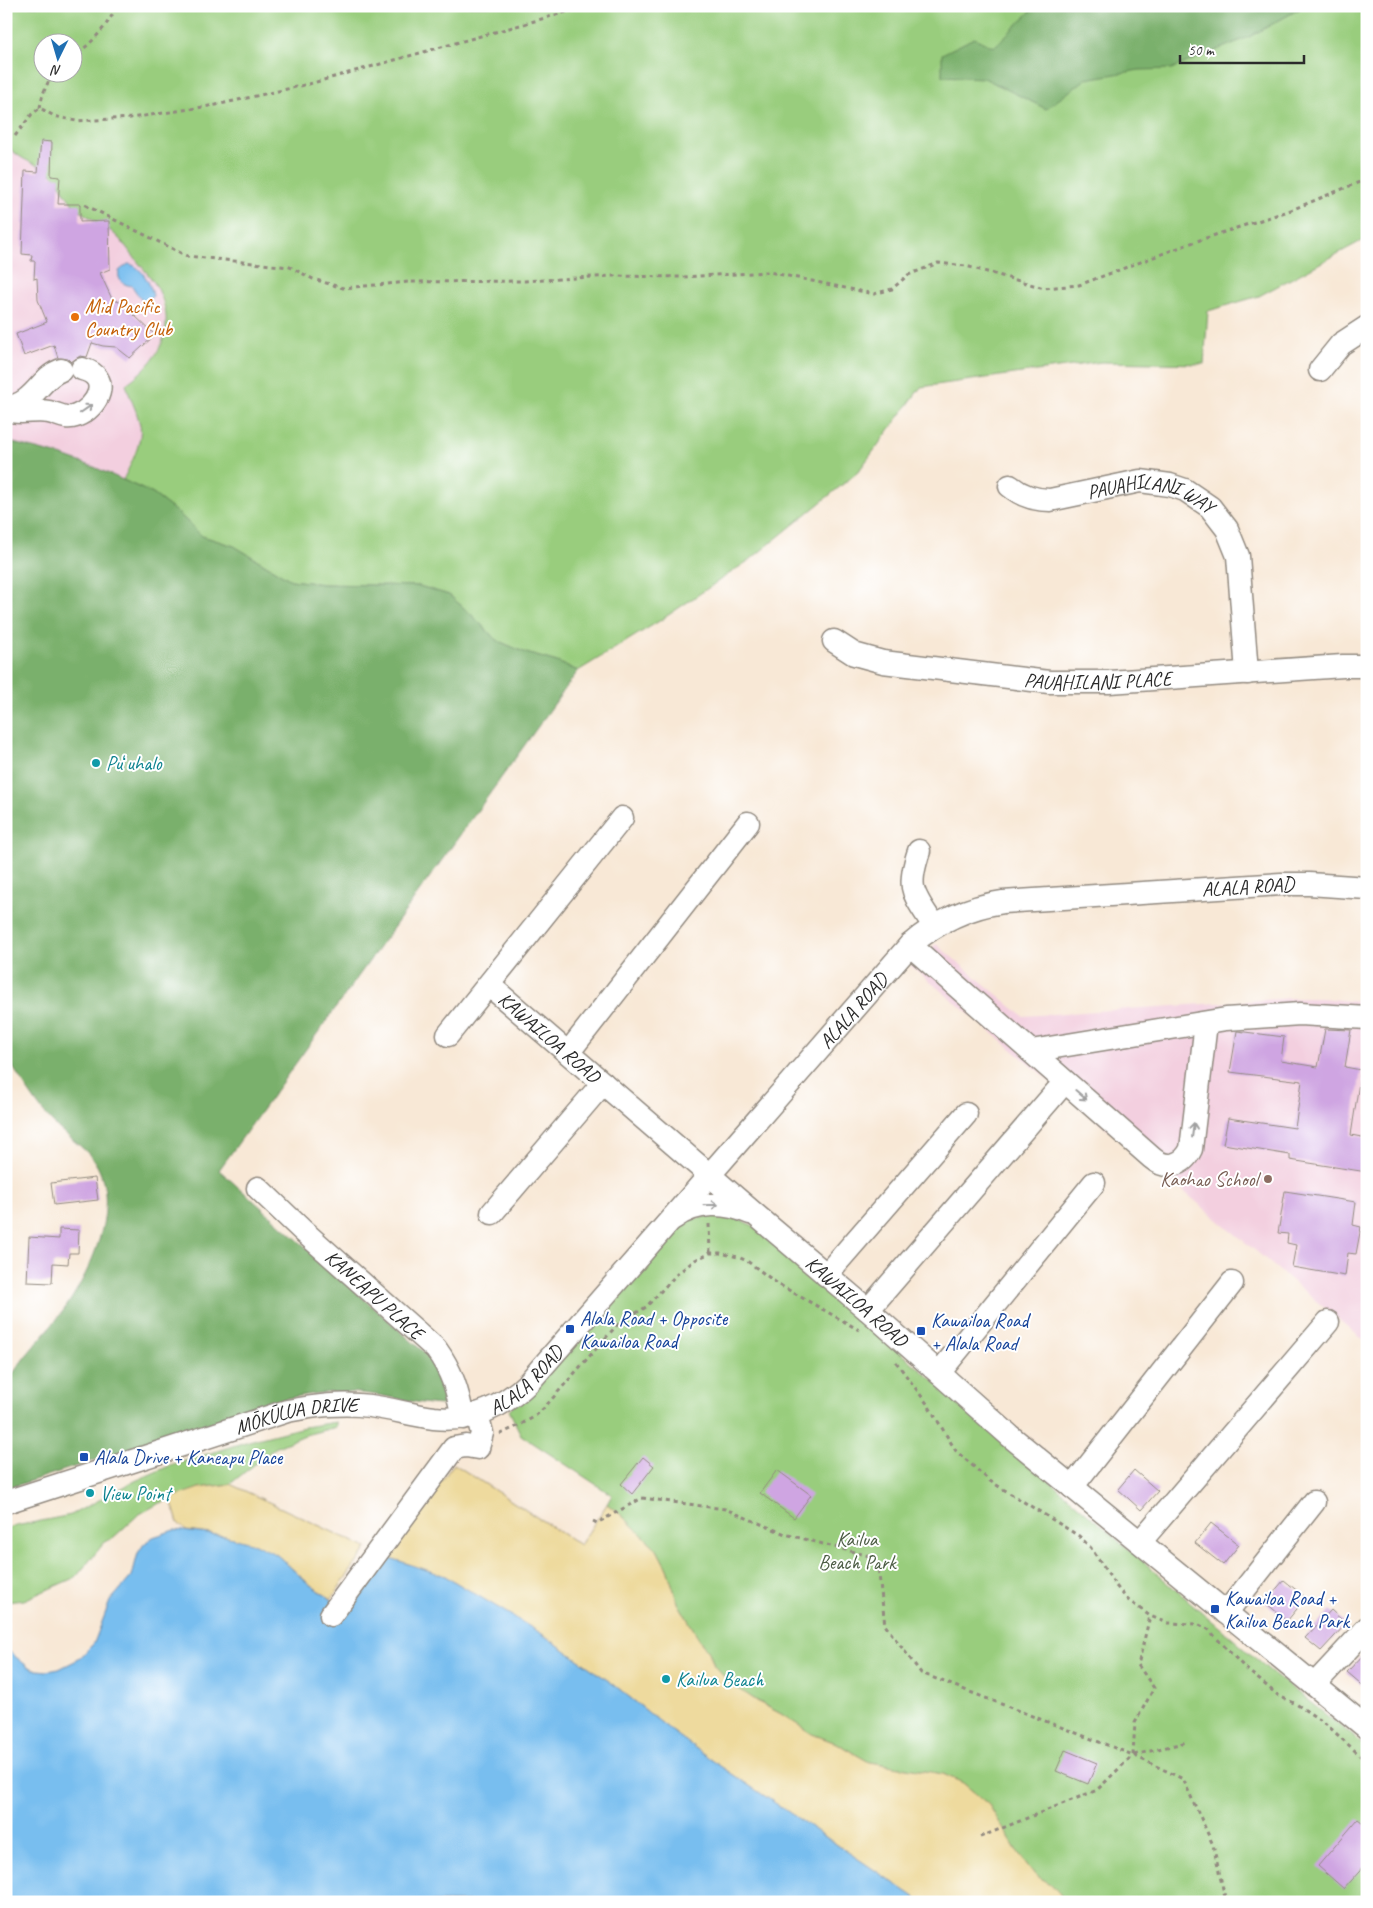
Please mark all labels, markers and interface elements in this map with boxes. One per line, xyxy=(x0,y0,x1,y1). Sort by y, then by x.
north arrow xyxy=(32,32,82,82)
scale bar xyxy=(1180,32,1304,64)
text: 50 m xyxy=(1188,41,1215,60)
text: N xyxy=(50,61,62,79)
place label: Mid Pacific Country Club xyxy=(85,294,174,342)
marker: Mid Pacific Country Club xyxy=(69,311,81,323)
one-way arrow xyxy=(79,404,93,414)
street label: PAUAHILANI WAY xyxy=(1085,467,1222,521)
street label: PAUAHILANI PLACE xyxy=(1023,665,1175,695)
place label: Puʻuhalo xyxy=(106,751,163,776)
marker: Puʻuhalo xyxy=(90,757,102,769)
street label: ALALA ROAD xyxy=(1201,871,1295,902)
street label: ALALA ROAD xyxy=(813,966,894,1053)
street label: KAWAILOA ROAD xyxy=(493,986,607,1089)
one-way arrow xyxy=(1074,1089,1087,1101)
one-way arrow xyxy=(1188,1122,1198,1138)
place label: Kaohao School xyxy=(1160,1167,1262,1192)
marker: Kaohao School xyxy=(1262,1173,1274,1185)
one-way arrow xyxy=(702,1201,718,1210)
street label: KANEAPU PLACE xyxy=(320,1244,431,1347)
street label: KAWAILOA ROAD xyxy=(801,1250,914,1353)
place label: Alala Road + Opposite Kawailoa Road xyxy=(580,1306,729,1354)
place label: Kawailoa Road + Alala Road xyxy=(931,1308,1031,1356)
marker: Alala Road + Opposite Kawailoa Road xyxy=(564,1323,576,1335)
marker: Kawailoa Road + Alala Road xyxy=(915,1325,927,1337)
street label: ALALA ROAD xyxy=(485,1339,569,1420)
street label: MŌKŪLUA DRIVE xyxy=(232,1392,361,1440)
place label: Alala Drive + Kaneapu Place xyxy=(94,1445,284,1470)
marker: Alala Drive + Kaneapu Place xyxy=(78,1451,90,1463)
place label: View Point xyxy=(100,1481,174,1506)
marker: View Point xyxy=(84,1487,96,1499)
park label: Kailua Beach Park xyxy=(818,1527,897,1575)
place label: Kawailoa Road + Kailua Beach Park xyxy=(1225,1586,1351,1634)
marker: Kawailoa Road + Kailua Beach Park xyxy=(1209,1603,1221,1615)
place label: Kailua Beach xyxy=(676,1667,764,1692)
marker: Kailua Beach xyxy=(660,1673,672,1685)

